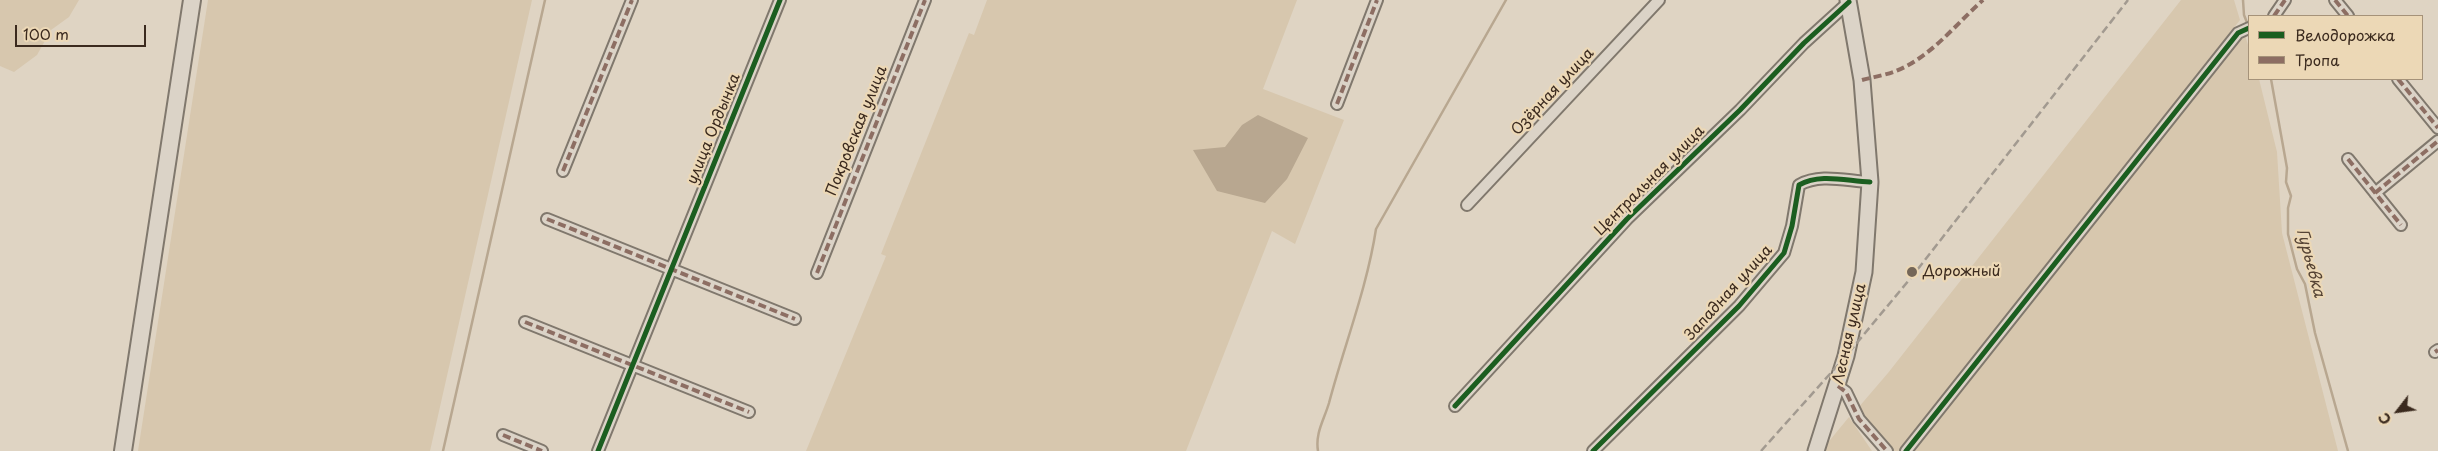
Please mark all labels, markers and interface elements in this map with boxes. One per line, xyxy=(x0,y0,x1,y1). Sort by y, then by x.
scale bar xyxy=(18,15,149,47)
legend xyxy=(2248,15,2423,80)
text: 100 m xyxy=(23,22,69,45)
text: Велодорожка xyxy=(2295,23,2395,46)
street label: Озёрная улица xyxy=(1508,45,1598,139)
text: Тропа xyxy=(2295,48,2340,71)
street label: Покровская улица xyxy=(823,63,891,199)
street label: улица Ордынка xyxy=(684,71,744,187)
street label: Центральная улица xyxy=(1591,122,1709,240)
water label: Гурьевка xyxy=(2292,227,2328,299)
street label: Западная улица xyxy=(1682,242,1776,344)
place label: Дорожный xyxy=(1923,263,2001,281)
marker: Дорожный xyxy=(1905,265,1919,279)
street label: Лесная улица xyxy=(1830,282,1870,386)
north arrow xyxy=(2373,386,2423,436)
text: С xyxy=(2373,409,2396,429)

